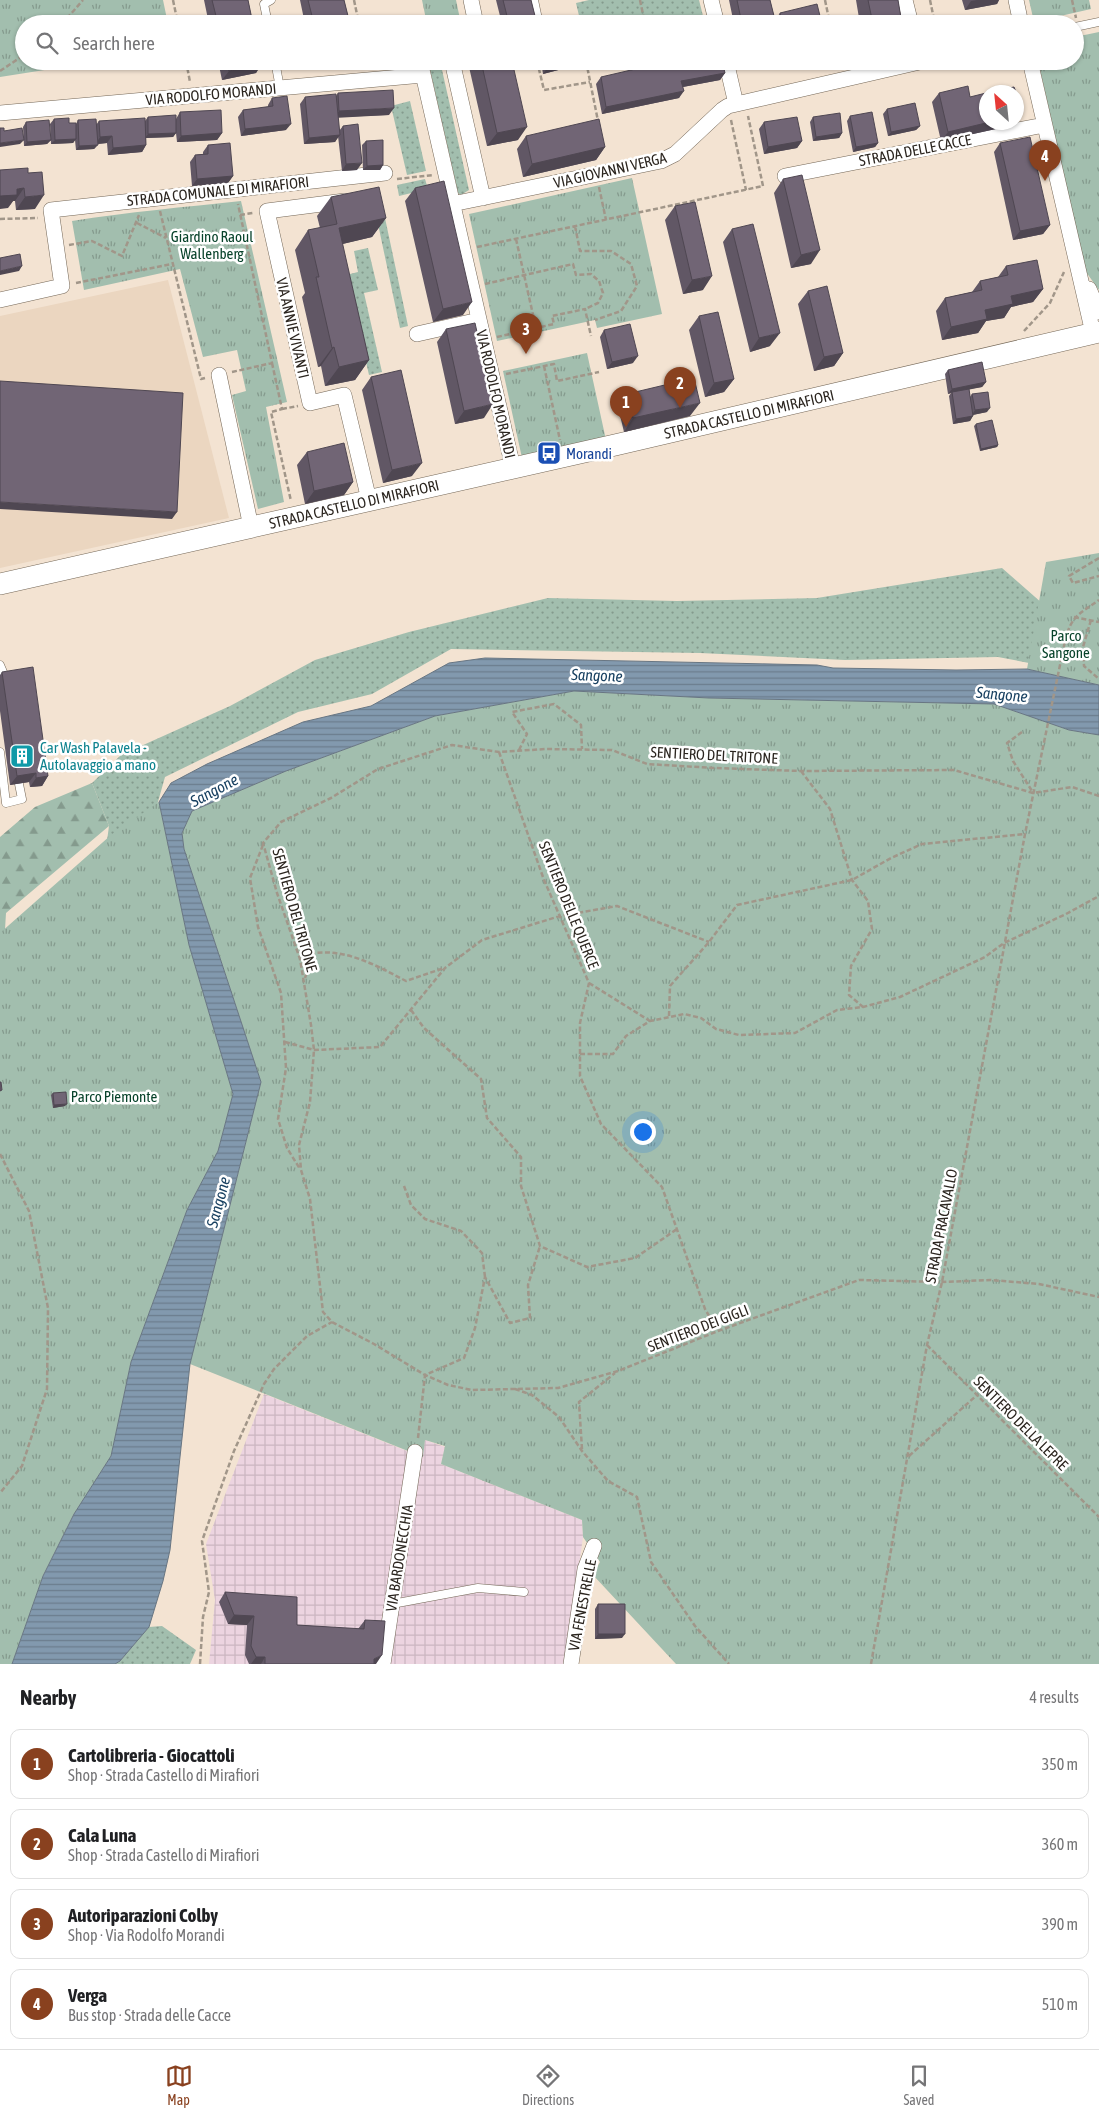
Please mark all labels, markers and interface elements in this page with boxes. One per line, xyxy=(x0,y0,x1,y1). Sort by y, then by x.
search box xyxy=(15,15,1084,70)
icon: search xyxy=(33,29,61,57)
text: Search here xyxy=(73,32,155,54)
street label: VIA RODOLFO MORANDI xyxy=(145,80,277,108)
north arrow xyxy=(979,85,1024,130)
street label: STRADA DELLE CACCE xyxy=(857,131,973,169)
pin: 4 xyxy=(1029,140,1061,181)
street label: VIA GIOVANNI VERGA xyxy=(552,149,669,191)
street label: STRADA COMUNALE DI MIRAFIORI xyxy=(126,173,310,209)
park label: Giardino Raoul Wallenberg xyxy=(171,228,253,262)
street label: VIA ANNIE VIVANTI xyxy=(273,276,313,380)
pin: 3 xyxy=(510,313,542,354)
street label: VIA RODOLFO MORANDI xyxy=(473,328,519,460)
pin: 2 xyxy=(664,367,696,408)
pin: 1 xyxy=(610,386,642,427)
street label: STRADA CASTELLO DI MIRAFIORI xyxy=(662,386,836,442)
bus stop icon: Morandi xyxy=(536,440,562,466)
place label: Morandi xyxy=(566,445,612,462)
street label: STRADA CASTELLO DI MIRAFIORI xyxy=(267,476,441,532)
park label: Parco Sangone xyxy=(1042,627,1090,661)
water label: Sangone xyxy=(570,665,623,686)
water label: Sangone xyxy=(974,683,1029,706)
place label: Car Wash Palavela - Autolavaggio a mano xyxy=(40,739,156,773)
building icon: Car Wash Palavela - Autolavaggio a mano xyxy=(9,743,35,769)
street label: SENTIERO DEL TRITONE xyxy=(650,743,779,767)
water label: Sangone xyxy=(186,770,242,811)
street label: SENTIERO DELLE QUERCE xyxy=(536,839,603,972)
street label: SENTIERO DEL TRITONE xyxy=(269,846,321,974)
park label: Parco Piemonte xyxy=(71,1088,157,1105)
your location xyxy=(630,1119,656,1145)
street label: STRADA PRACAVALLO xyxy=(922,1167,960,1285)
water label: Sangone xyxy=(202,1175,234,1231)
street label: SENTIERO DEI GIGLI xyxy=(645,1301,751,1355)
street label: SENTIERO DELLA LEPRE xyxy=(971,1373,1072,1474)
street label: VIA BARDONECCHIA xyxy=(382,1503,416,1613)
street label: VIA FENESTRELLE xyxy=(565,1557,599,1652)
text: Nearby xyxy=(20,1685,76,1709)
text: 4 results xyxy=(1029,1688,1079,1706)
text: Cartolibreria - Giocattoli xyxy=(68,1744,235,1766)
text: 1 xyxy=(33,1755,41,1773)
text: 350 m xyxy=(1042,1755,1078,1773)
text: Shop · Strada Castello di Mirafiori xyxy=(68,1766,260,1784)
text: Cala Luna xyxy=(68,1824,136,1846)
text: 2 xyxy=(33,1835,41,1853)
text: 360 m xyxy=(1042,1835,1078,1853)
text: Shop · Strada Castello di Mirafiori xyxy=(68,1846,260,1864)
text: Autoriparazioni Colby xyxy=(68,1904,218,1926)
text: 3 xyxy=(33,1915,41,1933)
text: 390 m xyxy=(1042,1915,1078,1933)
text: Shop · Via Rodolfo Morandi xyxy=(68,1926,225,1944)
text: Verga xyxy=(68,1984,107,2006)
text: 4 xyxy=(33,1995,41,2013)
text: 510 m xyxy=(1042,1995,1078,2013)
text: Bus stop · Strada delle Cacce xyxy=(68,2006,231,2024)
tab: Map xyxy=(165,2062,193,2108)
tab: Directions xyxy=(522,2062,574,2108)
tab: Saved xyxy=(903,2062,934,2108)

